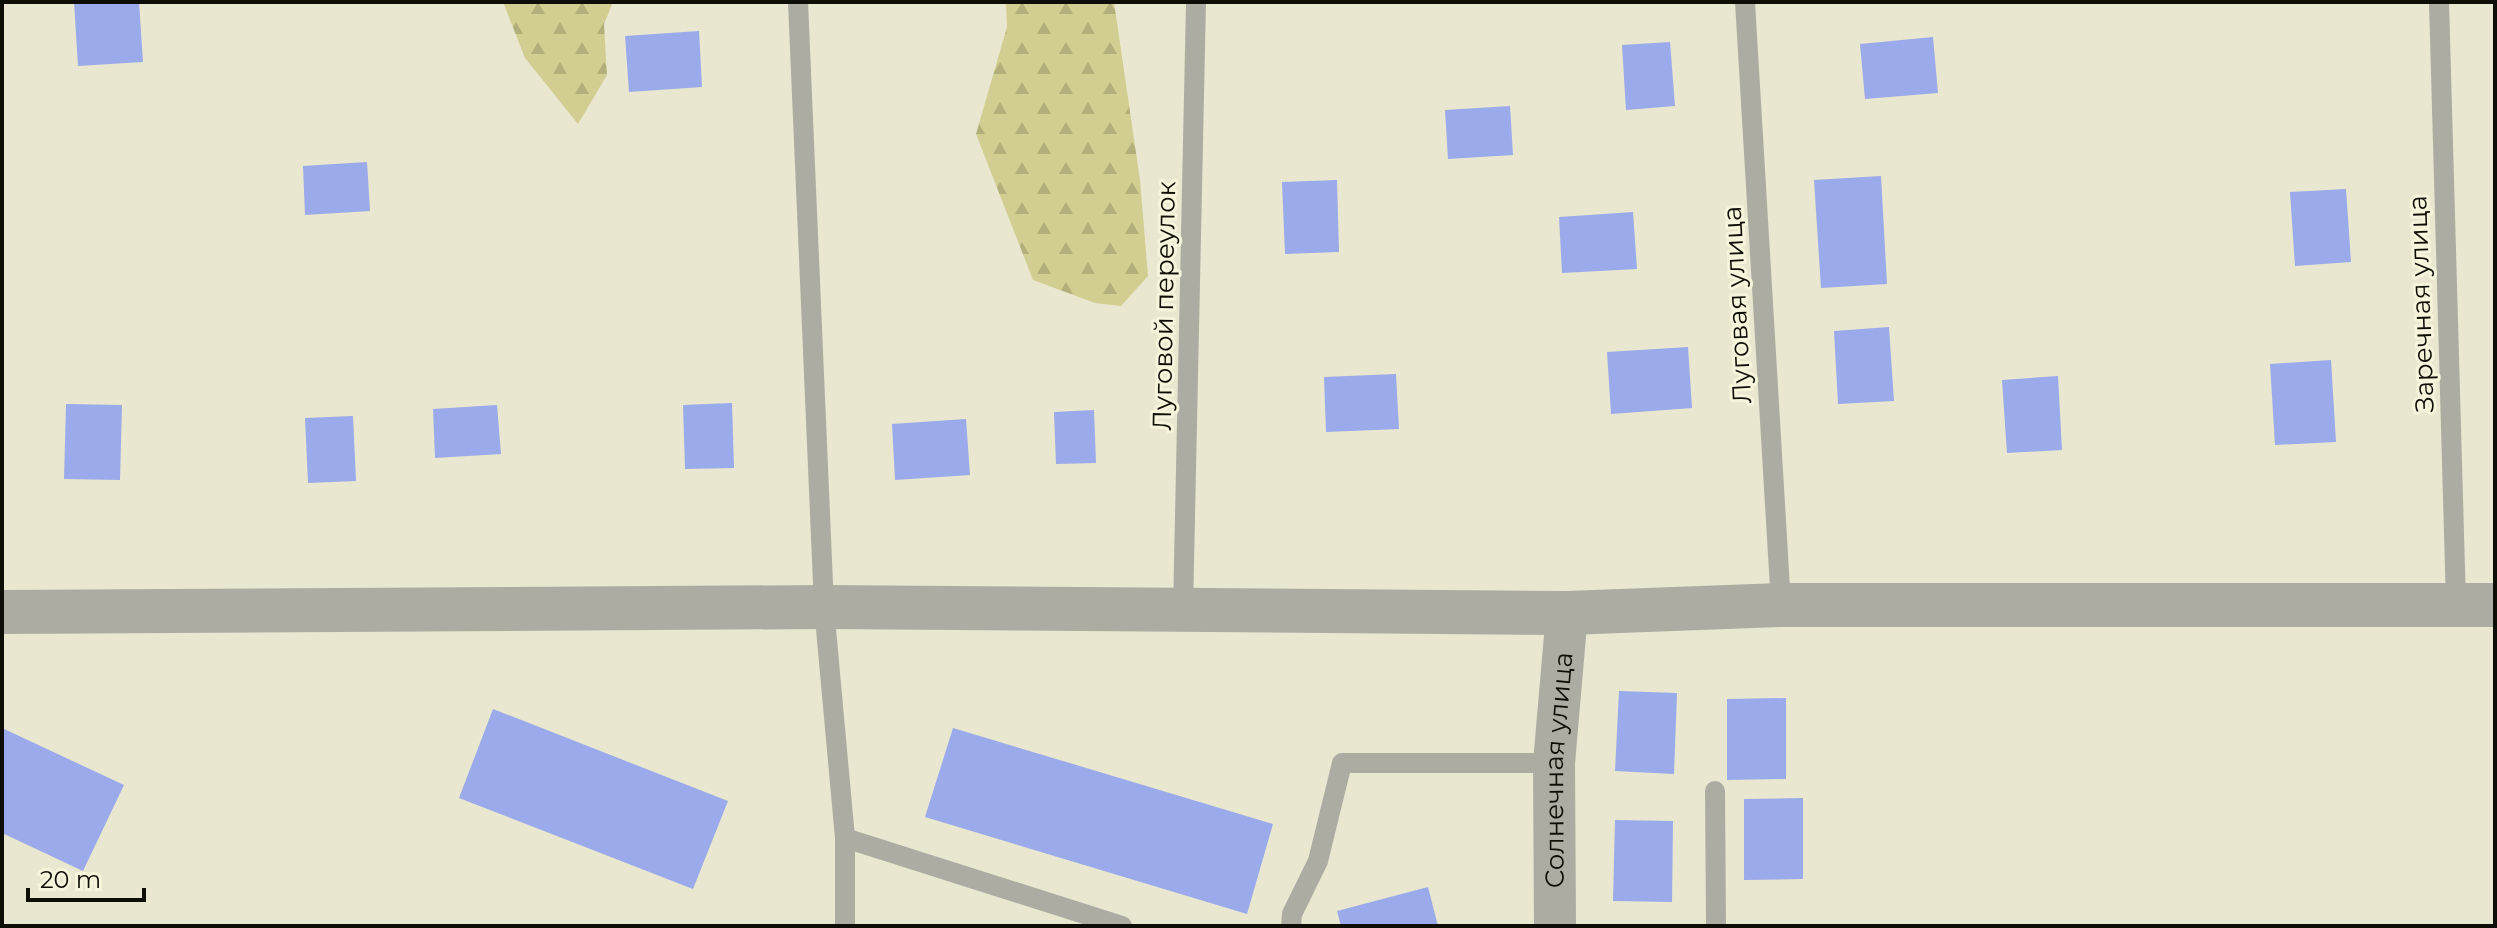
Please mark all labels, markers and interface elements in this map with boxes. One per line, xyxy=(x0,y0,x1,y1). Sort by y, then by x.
street label: Луговой переулок xyxy=(1146,181,1182,431)
street label: Заречная улица xyxy=(2401,195,2441,413)
street label: Луговая улица xyxy=(1716,205,1758,405)
street label: Солнечная улица xyxy=(1538,651,1580,888)
scale bar xyxy=(28,852,144,902)
text: 20 m xyxy=(40,865,101,894)

